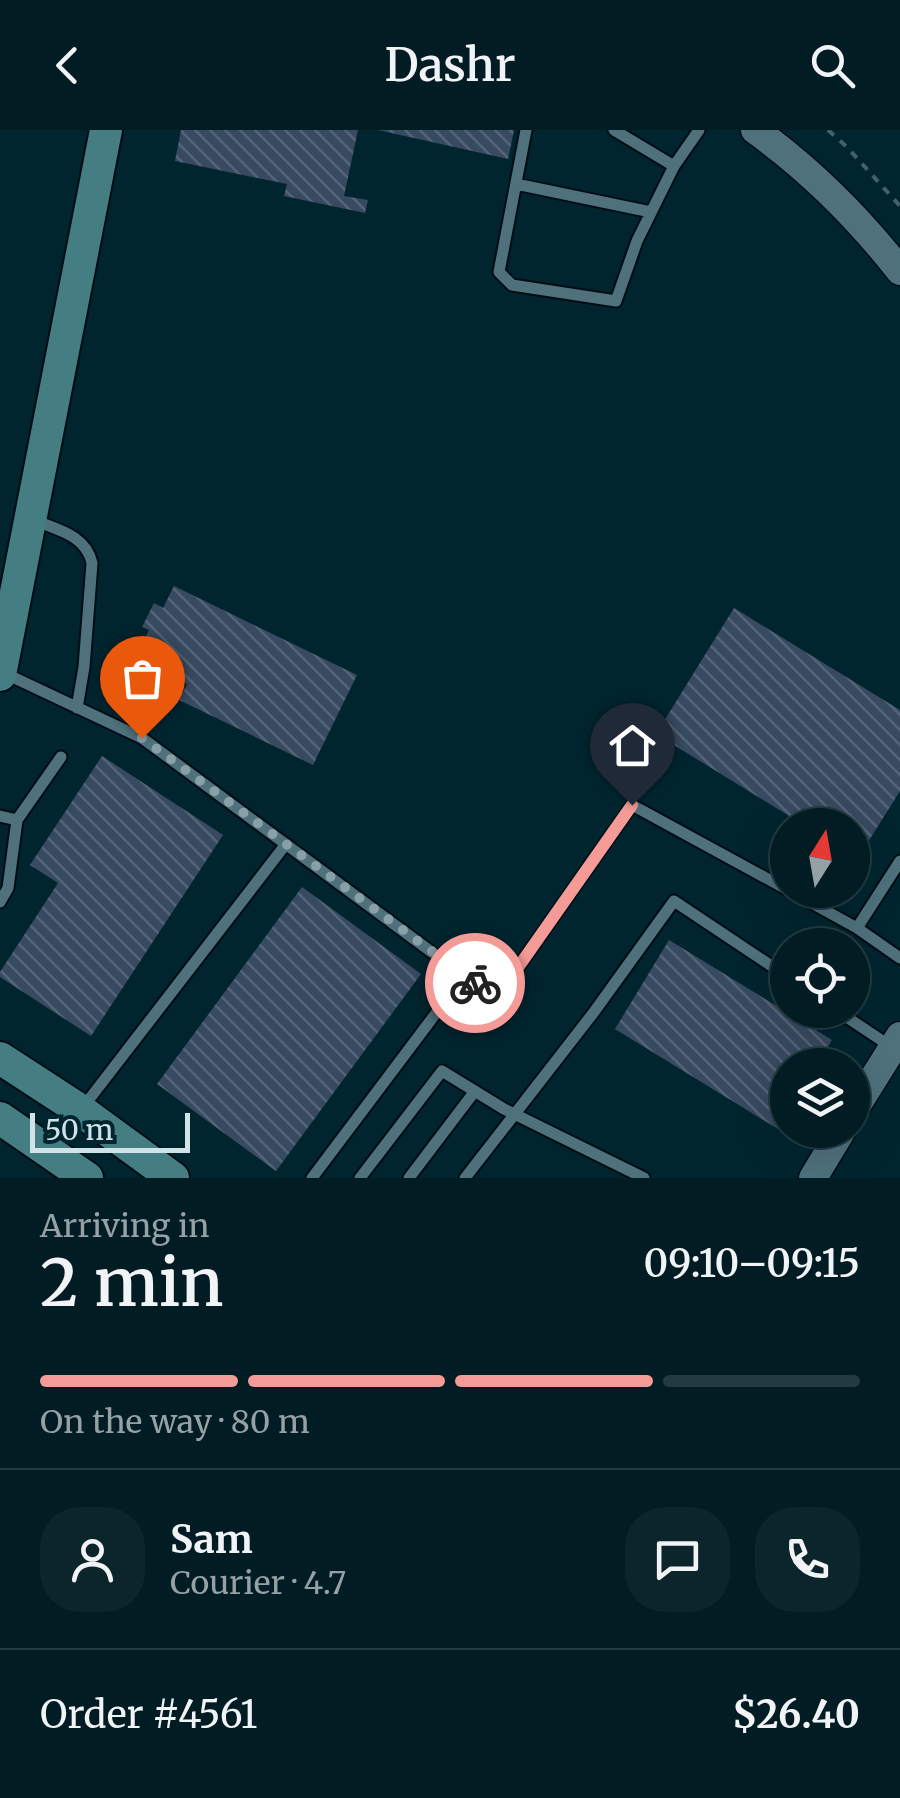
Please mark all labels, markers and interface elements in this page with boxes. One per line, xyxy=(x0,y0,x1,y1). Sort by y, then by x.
text: Dashr xyxy=(385,37,515,93)
icon: back xyxy=(40,38,95,93)
icon: search xyxy=(805,38,860,93)
pin xyxy=(100,636,185,739)
icon: bag xyxy=(115,651,170,706)
pin xyxy=(590,703,675,806)
icon: home xyxy=(605,718,660,773)
north arrow xyxy=(770,808,870,908)
map controls xyxy=(770,808,870,1148)
button: locate xyxy=(770,928,870,1028)
courier xyxy=(425,933,525,1033)
icon: bike xyxy=(448,956,503,1011)
button: layers xyxy=(770,1048,870,1148)
scale bar xyxy=(30,1108,190,1153)
text: 50 m xyxy=(45,1112,113,1148)
text: Arriving in xyxy=(40,1206,209,1246)
text: 09:10–09:15 xyxy=(643,1240,860,1287)
text: 2 min xyxy=(40,1242,224,1324)
text: On the way · 80 m xyxy=(40,1402,310,1442)
button: person xyxy=(40,1507,145,1612)
button: chat xyxy=(625,1507,730,1612)
button: phone xyxy=(755,1507,860,1612)
text: Sam xyxy=(170,1516,253,1563)
text: Courier · 4.7 xyxy=(170,1563,346,1603)
text: Order #4561 xyxy=(40,1691,257,1738)
text: $26.40 xyxy=(732,1691,860,1738)

